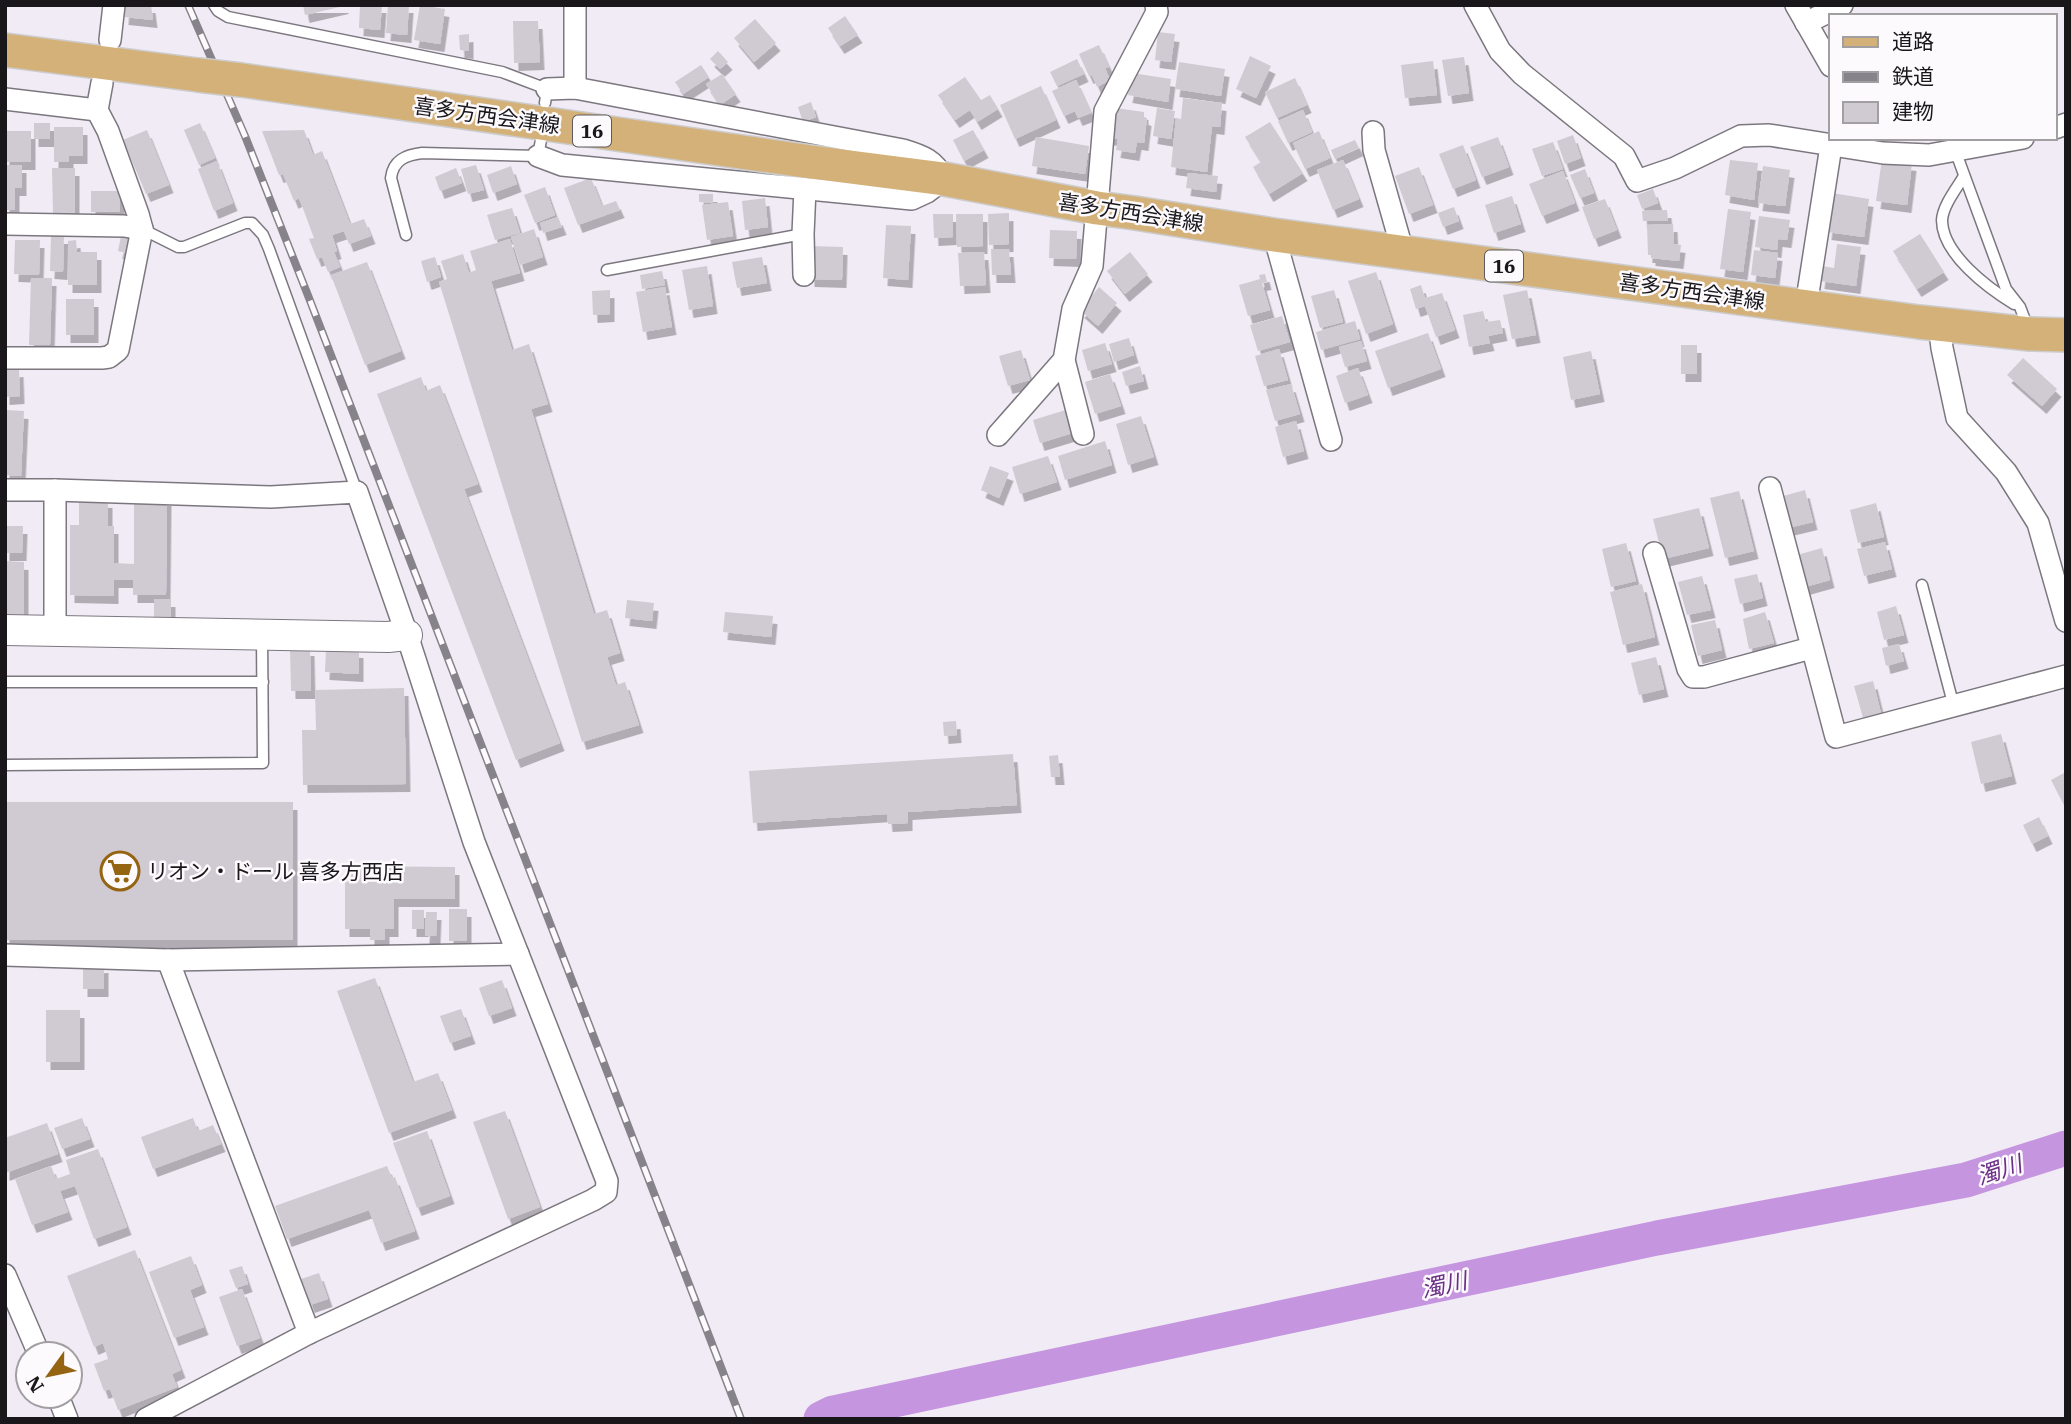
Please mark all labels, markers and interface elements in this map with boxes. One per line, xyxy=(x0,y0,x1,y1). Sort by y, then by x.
legend xyxy=(1829,14,2057,140)
text: 道路 xyxy=(1892,27,1934,55)
text: 鉄道 xyxy=(1892,62,1934,90)
street label: 喜多方西会津線 xyxy=(412,91,562,139)
text: 建物 xyxy=(1892,97,1934,125)
road number: 16 xyxy=(573,116,611,146)
street label: 喜多方西会津線 xyxy=(1056,187,1206,237)
road number: 16 xyxy=(1485,250,1523,282)
street label: 喜多方西会津線 xyxy=(1617,267,1767,315)
supermarket icon: リオン・ドール 喜多方西店 xyxy=(99,850,141,892)
place label: リオン・ドール 喜多方西店 xyxy=(147,857,404,885)
water label: 濁川 xyxy=(1972,1147,2028,1190)
water label: 濁川 xyxy=(1418,1264,1473,1303)
north arrow xyxy=(14,1340,84,1410)
text: N xyxy=(21,1371,49,1397)

